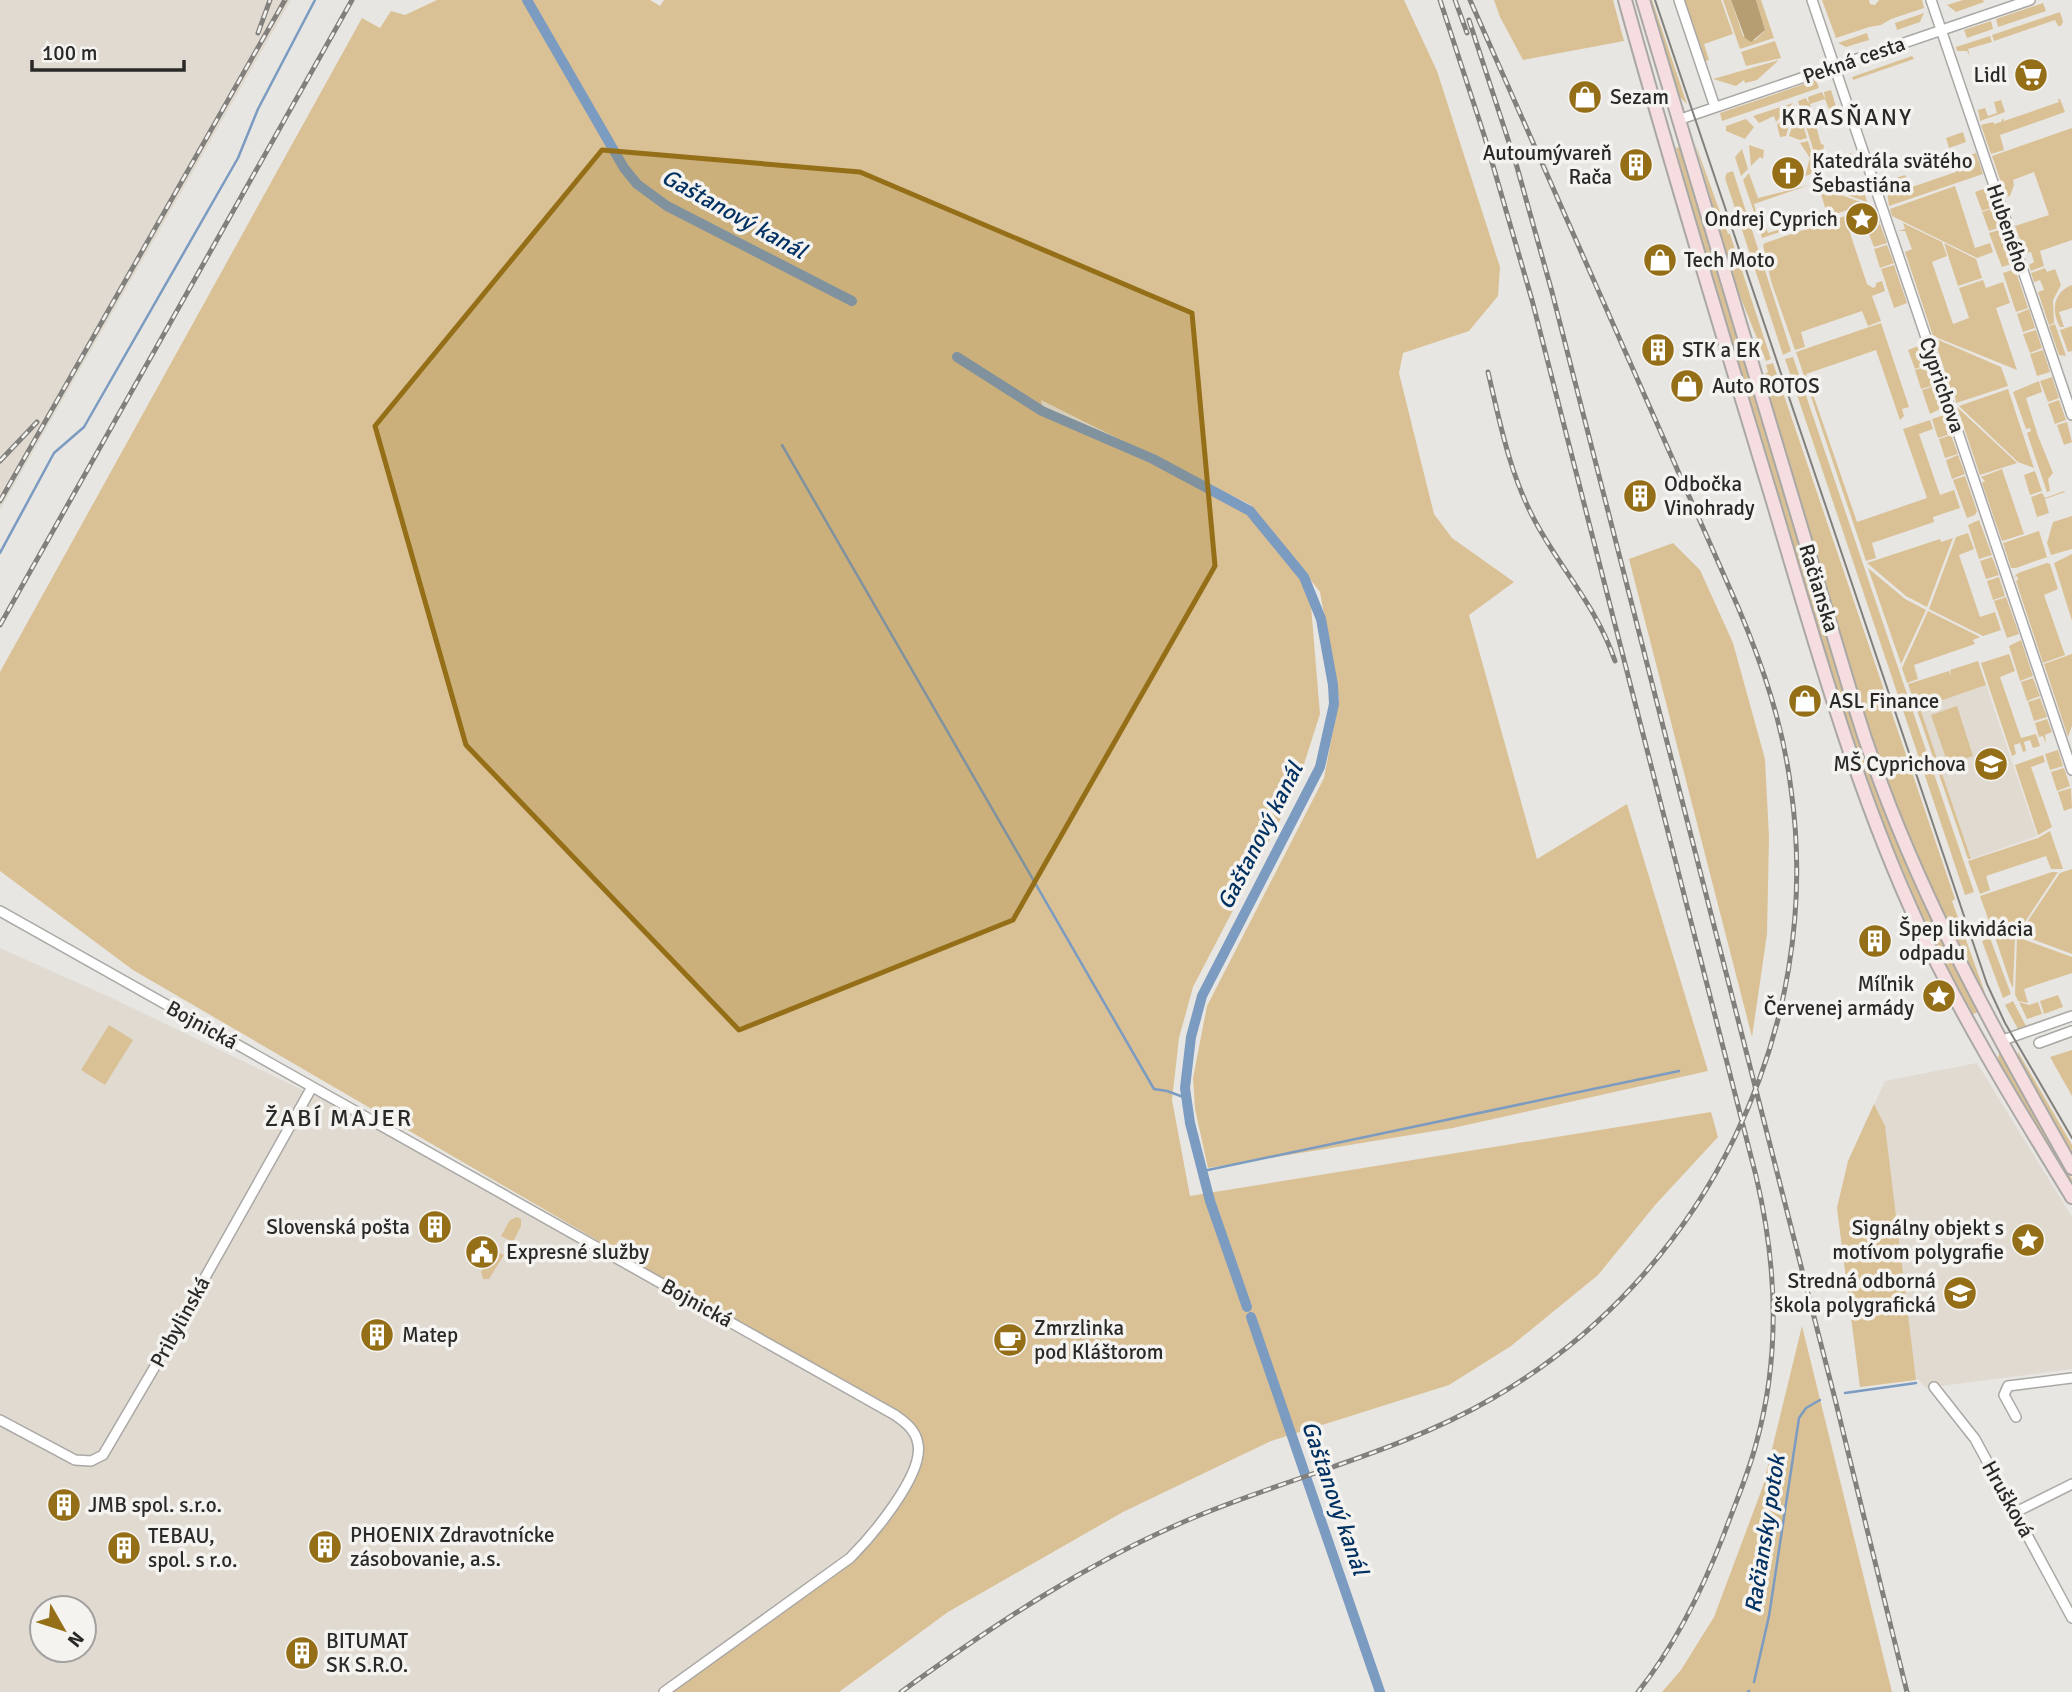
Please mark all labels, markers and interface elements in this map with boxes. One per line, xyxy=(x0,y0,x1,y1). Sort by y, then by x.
scale bar xyxy=(32,28,184,72)
street label: Pekná cesta xyxy=(1799,30,1909,90)
text: 100 m xyxy=(42,40,97,66)
supermarket icon: Lidl xyxy=(2012,56,2050,94)
place label: Lidl xyxy=(1973,62,2007,88)
shop icon: Sezam xyxy=(1566,78,1604,116)
place label: Sezam xyxy=(1610,84,1669,110)
district label: KRASŇANY xyxy=(1781,102,1913,132)
place label: Autoumývareň Rača xyxy=(1483,140,1612,190)
building icon: Autoumývareň Rača xyxy=(1617,146,1655,184)
place label: Katedrála svätého Šebastiána xyxy=(1812,148,1973,198)
church icon: Katedrála svätého Šebastiána xyxy=(1769,154,1807,192)
water label: Gaštanový kanál xyxy=(657,162,813,267)
street label: Hubeného xyxy=(1981,180,2035,276)
place icon: Ondrej Cyprich xyxy=(1843,200,1881,238)
place label: Ondrej Cyprich xyxy=(1705,206,1838,232)
shop icon: Tech Moto xyxy=(1641,241,1679,279)
place label: Tech Moto xyxy=(1684,247,1775,273)
building icon: STK a EK xyxy=(1639,331,1677,369)
street label: Cyprichova xyxy=(1913,334,1971,436)
place label: STK a EK xyxy=(1682,337,1761,363)
shop icon: Auto ROTOS xyxy=(1668,367,1706,405)
place label: Auto ROTOS xyxy=(1712,373,1820,399)
place label: Odbočka Vinohrady xyxy=(1664,471,1755,521)
building icon: Odbočka Vinohrady xyxy=(1621,477,1659,515)
street label: Račianska xyxy=(1793,541,1845,635)
shop icon: ASL Finance xyxy=(1786,682,1824,720)
place label: ASL Finance xyxy=(1829,688,1939,714)
school or university icon: MŠ Cyprichova xyxy=(1972,745,2010,783)
place label: MŠ Cyprichova xyxy=(1833,751,1966,777)
water label: Gaštanový kanál xyxy=(1211,756,1310,914)
place label: Špep likvidácia odpadu xyxy=(1899,916,2033,966)
building icon: Špep likvidácia odpadu xyxy=(1856,922,1894,960)
place label: Míľnik Červenej armády xyxy=(1764,971,1914,1021)
place icon: Míľnik Červenej armády xyxy=(1920,977,1958,1015)
street label: Bojnická xyxy=(162,995,242,1055)
district label: ŽABÍ MAJER xyxy=(265,1103,413,1133)
building icon: Slovenská pošta xyxy=(416,1208,454,1246)
place label: Slovenská pošta xyxy=(266,1214,410,1240)
place label: Signálny objekt s motívom polygrafie xyxy=(1832,1215,2004,1265)
place icon: Signálny objekt s motívom polygrafie xyxy=(2009,1221,2047,1259)
public building icon: Expresné služby xyxy=(463,1233,501,1271)
place label: Expresné služby xyxy=(506,1239,649,1265)
place label: Stredná odborná škola polygrafická xyxy=(1774,1268,1936,1318)
street label: Pribylinská xyxy=(144,1272,216,1372)
street label: Bojnická xyxy=(657,1273,737,1333)
school or university icon: Stredná odborná škola polygrafická xyxy=(1941,1274,1979,1312)
place label: Zmrzlinka pod Kláštorom xyxy=(1034,1315,1163,1365)
building icon: Matep xyxy=(358,1316,396,1354)
cafe icon: Zmrzlinka pod Kláštorom xyxy=(991,1321,1029,1359)
place label: Matep xyxy=(402,1322,458,1348)
water label: Gaštanový kanál xyxy=(1295,1417,1376,1581)
water label: Račiansky potok xyxy=(1738,1451,1792,1615)
street label: Hrušková xyxy=(1976,1456,2040,1542)
building icon: JMB spol. s.r.o. xyxy=(45,1486,83,1524)
place label: JMB spol. s.r.o. xyxy=(88,1492,222,1518)
place label: PHOENIX Zdravotnícke zásobovanie, a.s. xyxy=(350,1522,554,1572)
place label: TEBAU, spol. s r.o. xyxy=(148,1523,237,1573)
building icon: PHOENIX Zdravotnícke zásobovanie, a.s. xyxy=(306,1528,344,1566)
building icon: TEBAU, spol. s r.o. xyxy=(105,1529,143,1567)
north arrow xyxy=(28,1594,98,1664)
text: N xyxy=(62,1626,89,1652)
place label: BITUMAT SK S.R.O. xyxy=(326,1628,409,1678)
building icon: BITUMAT SK S.R.O. xyxy=(283,1634,321,1672)

